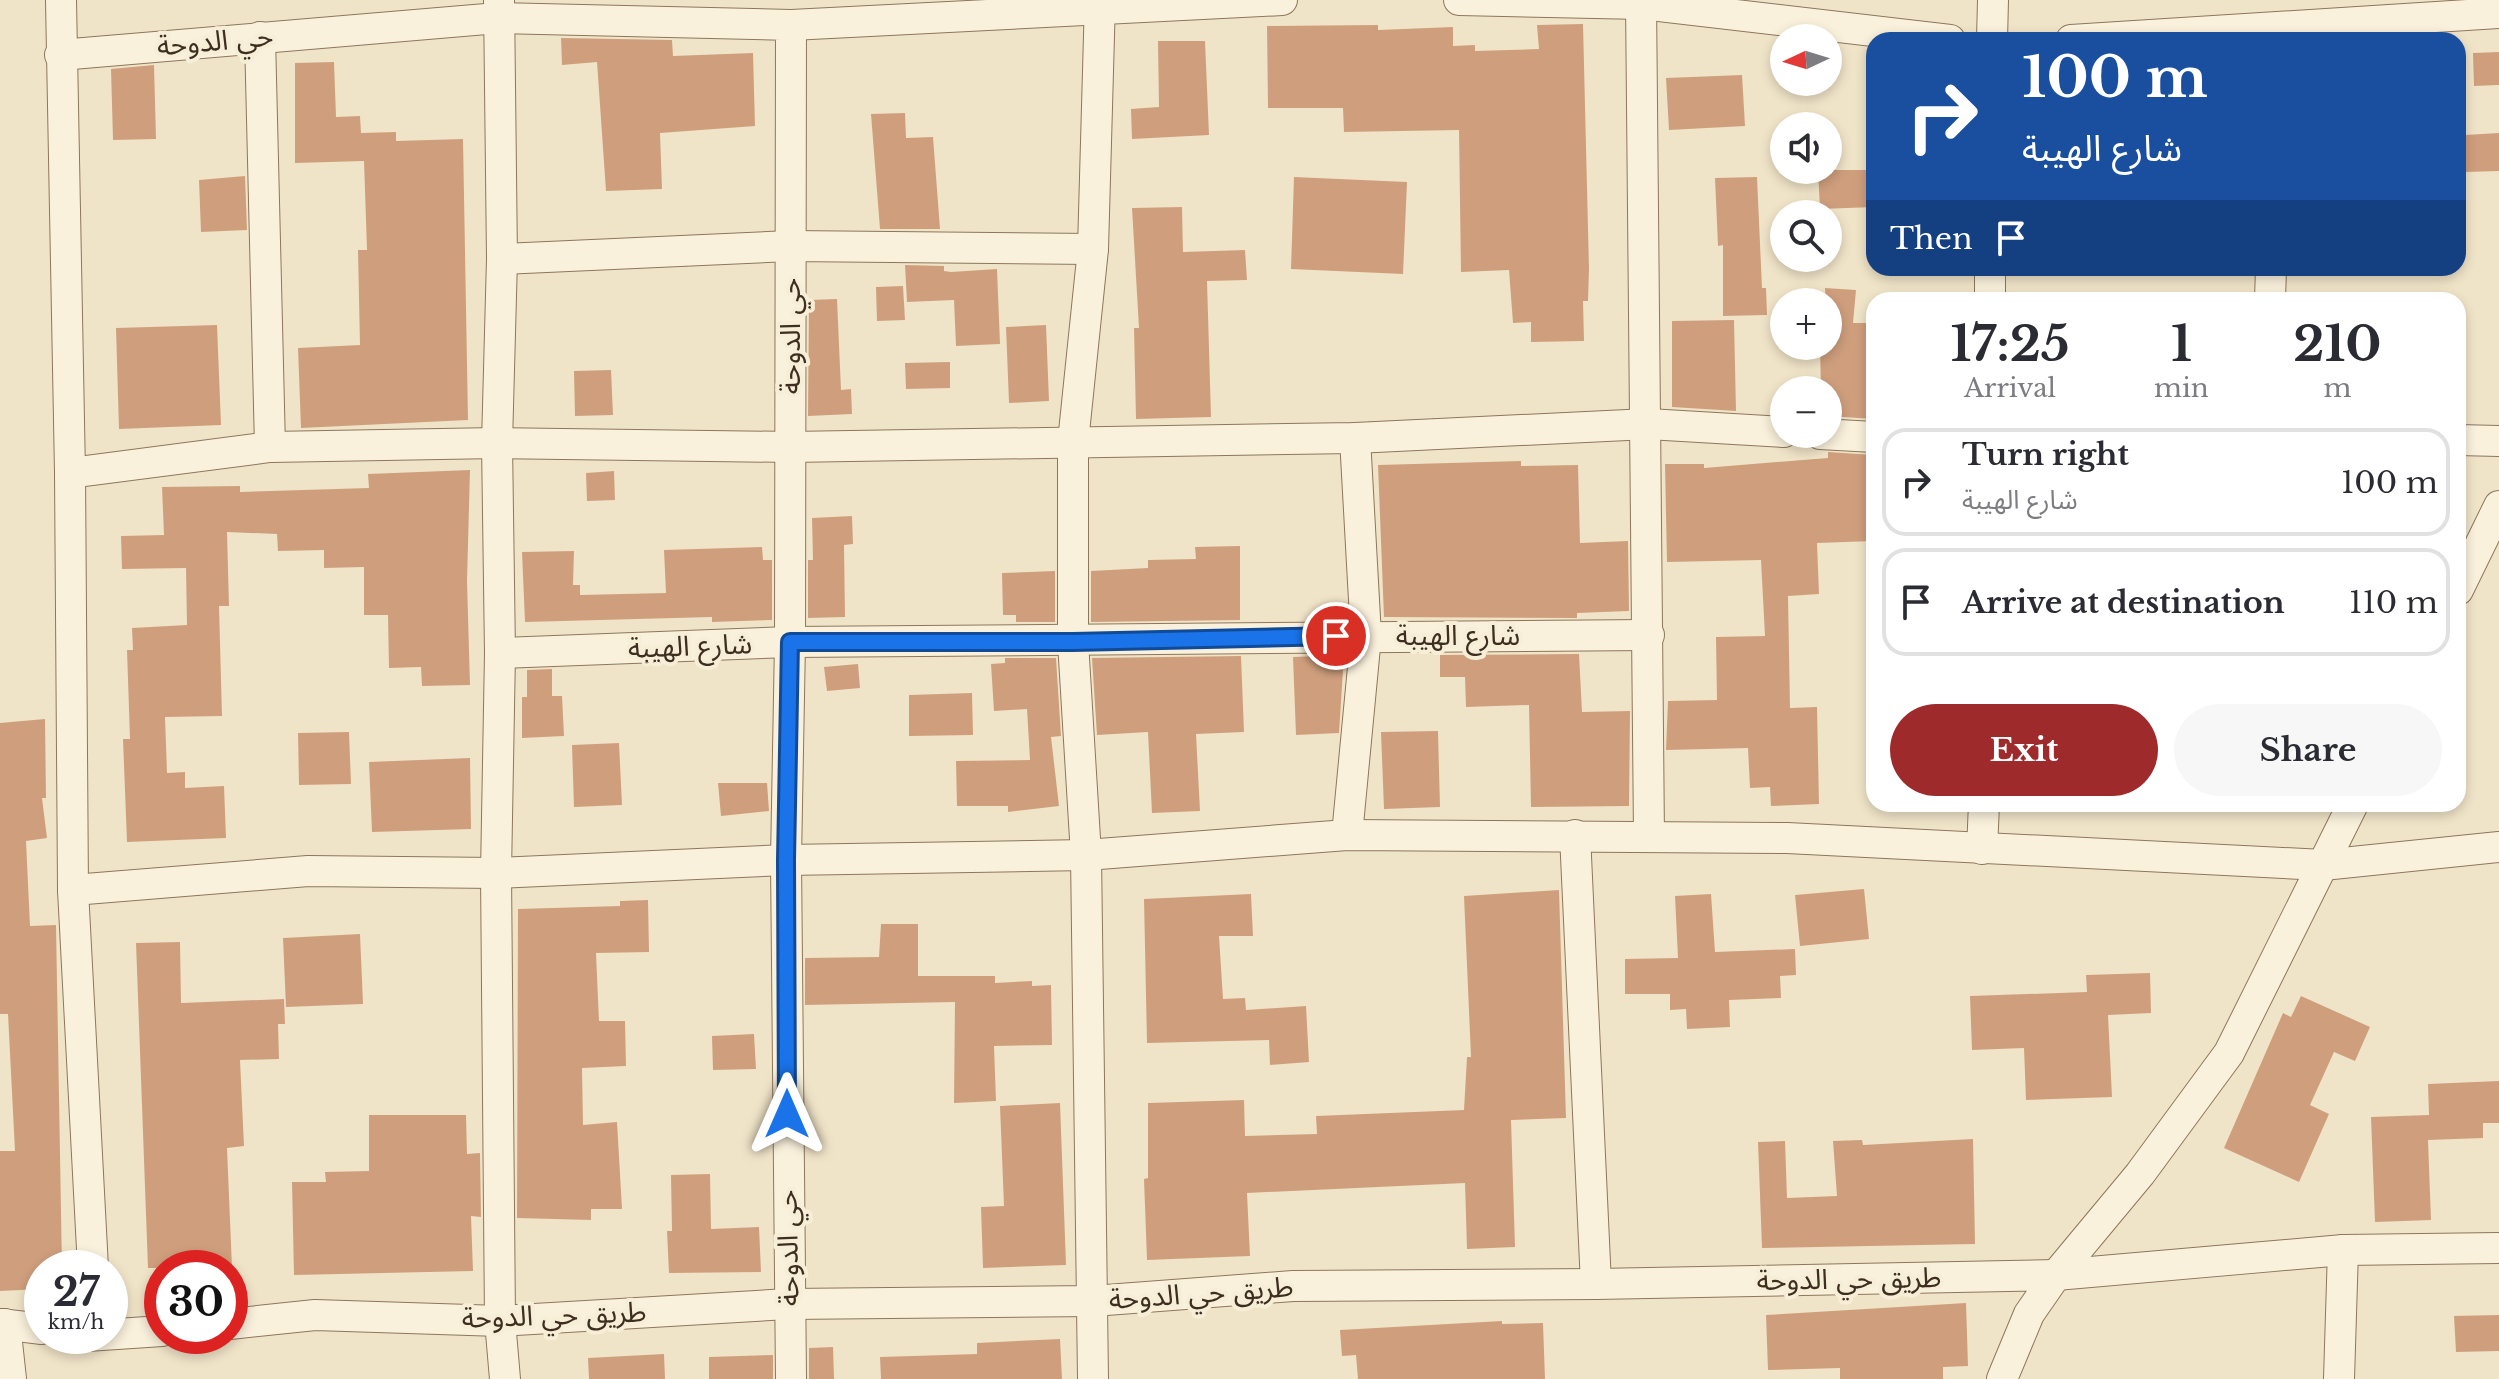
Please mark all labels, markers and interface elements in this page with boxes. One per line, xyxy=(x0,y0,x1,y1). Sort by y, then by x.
street label: حي الدوحة xyxy=(155,18,275,67)
north arrow xyxy=(1770,24,1842,96)
map controls xyxy=(1770,24,1842,448)
text: 100 m xyxy=(2022,43,2208,112)
icon: right xyxy=(1890,64,1994,168)
button: sound xyxy=(1770,112,1842,184)
text: شارع الهيبة xyxy=(2022,126,2182,171)
button: search xyxy=(1770,200,1842,272)
icon: arrive xyxy=(1989,216,2033,260)
text: Then xyxy=(1890,220,1973,257)
street label: حي الدوحة xyxy=(773,278,811,394)
button: + xyxy=(1770,288,1842,360)
text: 17:25 xyxy=(1950,314,2070,374)
text: 1 xyxy=(2171,314,2192,374)
text: 210 xyxy=(2293,314,2382,374)
text: Arrival xyxy=(1964,372,2056,404)
text: min xyxy=(2154,372,2209,404)
text: m xyxy=(2323,372,2351,404)
button: − xyxy=(1770,376,1842,448)
text: Turn right xyxy=(1962,436,2129,473)
icon: right xyxy=(1894,460,1938,504)
text: 100 m xyxy=(2341,464,2438,501)
text: شارع الهيبة xyxy=(1962,484,2078,516)
icon: arrive xyxy=(1894,580,1938,624)
text: Arrive at destination xyxy=(1962,584,2285,621)
text: 110 m xyxy=(2349,584,2438,621)
pin xyxy=(1302,602,1370,670)
icon: arrive xyxy=(1314,614,1358,658)
street label: شارع الهيبة xyxy=(1396,618,1520,656)
street label: شارع الهيبة xyxy=(627,626,753,669)
button: Exit xyxy=(1890,704,2158,796)
button: Share xyxy=(2174,704,2442,796)
position arrow xyxy=(745,1072,829,1156)
street label: حي الدوحة xyxy=(769,1189,810,1307)
speed limit sign: 30 xyxy=(144,1250,248,1354)
street label: طريق حي الدوحة xyxy=(1756,1260,1942,1302)
text: 27 xyxy=(53,1267,99,1317)
street label: طريق حي الدوحة xyxy=(1108,1269,1295,1320)
street label: طريق حي الدوحة xyxy=(461,1294,647,1339)
text: km/h xyxy=(48,1310,104,1334)

